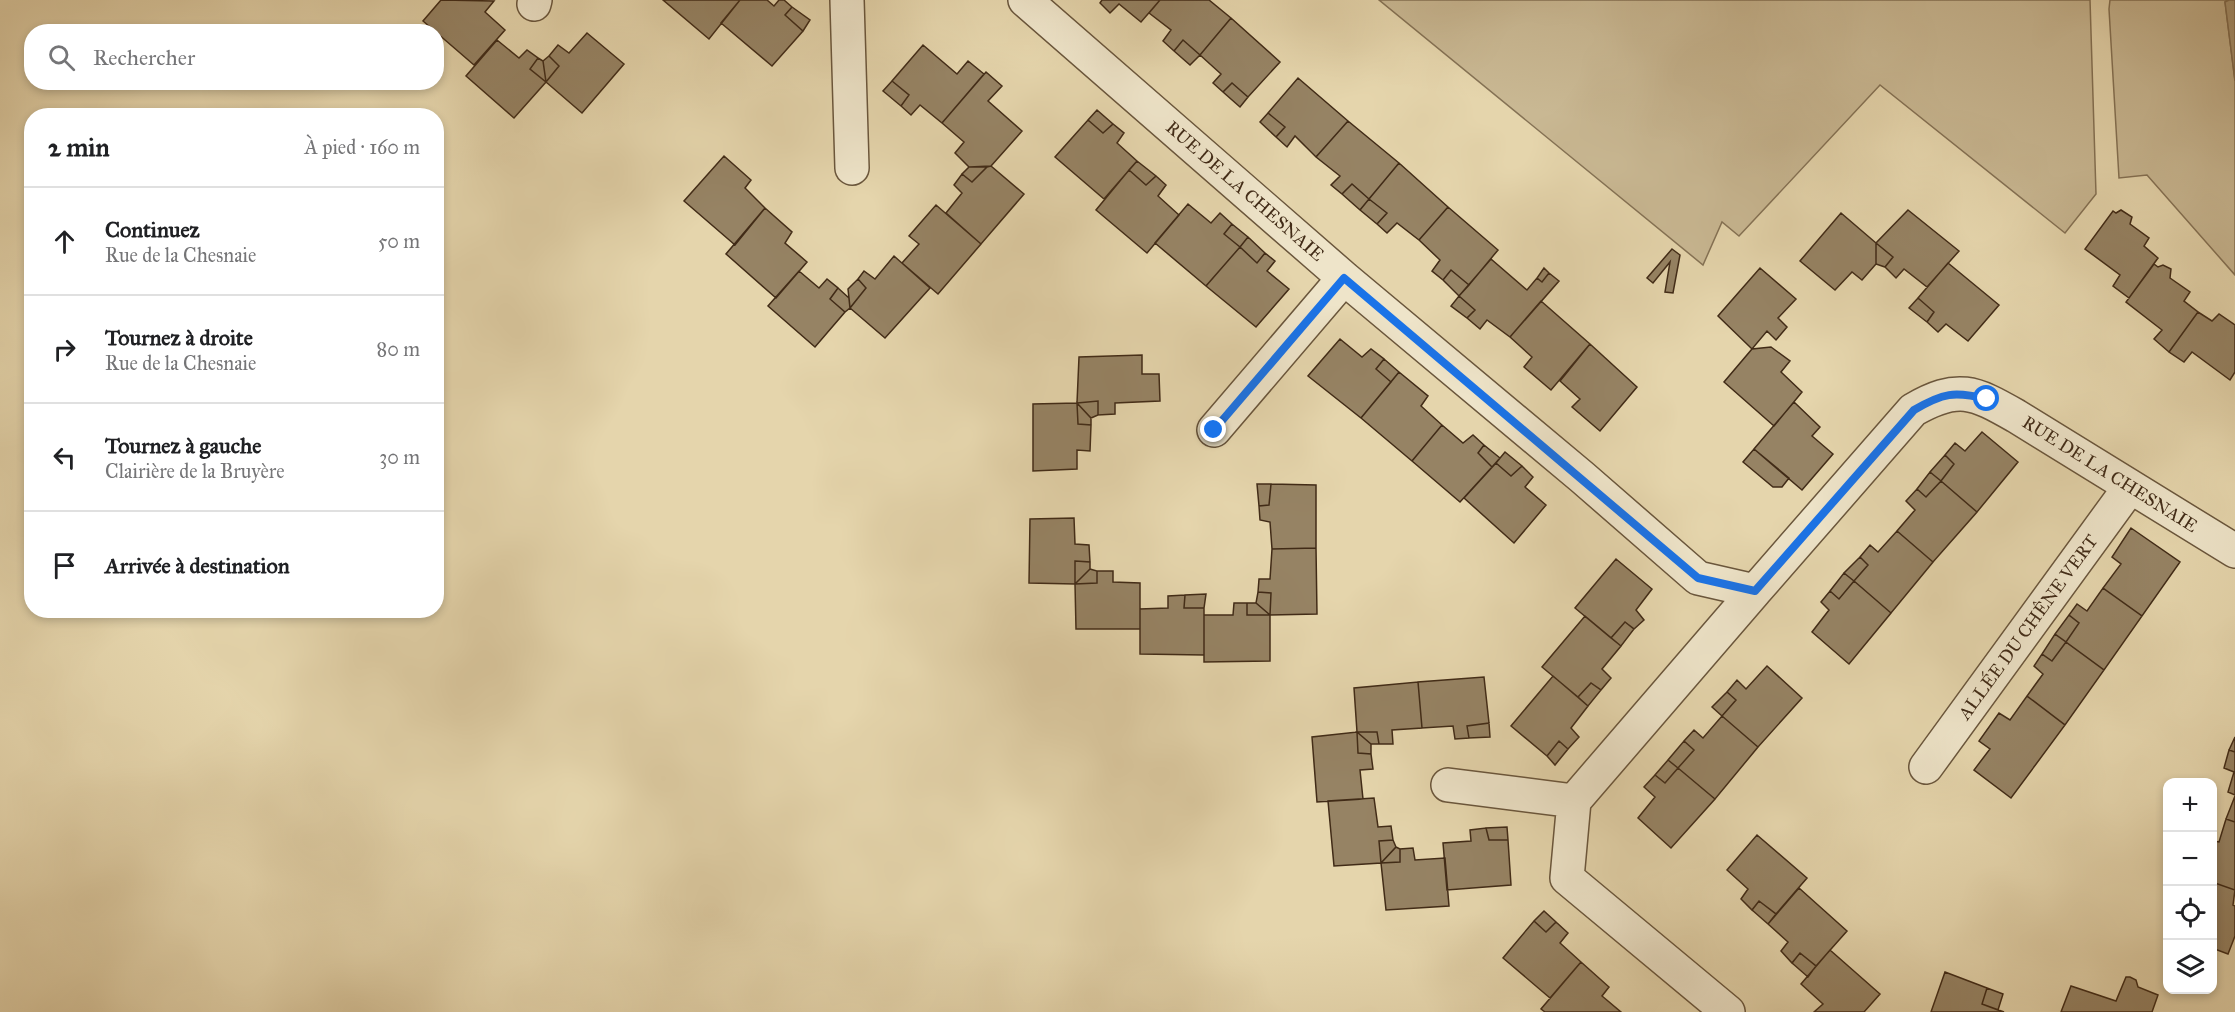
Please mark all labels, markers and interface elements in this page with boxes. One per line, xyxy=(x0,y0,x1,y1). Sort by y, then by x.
search box xyxy=(24,24,444,90)
icon: search xyxy=(45,41,78,74)
text: Rechercher xyxy=(93,44,195,71)
street label: RUE DE LA CHESNAIE xyxy=(1161,116,1329,266)
text: 2 min xyxy=(48,131,109,163)
text: À pied · 160 m xyxy=(305,135,420,159)
text: Continuez xyxy=(105,216,200,243)
icon: ahead xyxy=(48,225,81,258)
text: 50 m xyxy=(378,229,420,253)
text: Rue de la Chesnaie xyxy=(105,243,256,267)
text: Tournez à droite xyxy=(105,324,253,351)
icon: right xyxy=(48,333,81,366)
text: 80 m xyxy=(377,337,420,361)
text: Rue de la Chesnaie xyxy=(105,351,256,375)
route start xyxy=(1973,385,1999,411)
street label: RUE DE LA CHESNAIE xyxy=(2018,411,2202,537)
route end xyxy=(1200,416,1226,442)
text: Tournez à gauche xyxy=(105,432,261,459)
icon: left xyxy=(48,441,81,474)
text: 30 m xyxy=(379,445,420,469)
text: Clairière de la Bruyère xyxy=(105,459,285,483)
street label: ALLÉE DU CHÊNE VERT xyxy=(1951,529,2103,725)
icon: arrive xyxy=(48,549,81,582)
text: Arrivée à destination xyxy=(105,552,290,579)
map controls xyxy=(2163,778,2217,994)
button: + xyxy=(2163,778,2217,832)
button: − xyxy=(2163,832,2217,886)
button: locate xyxy=(2163,886,2217,940)
button: layers xyxy=(2163,940,2217,994)

